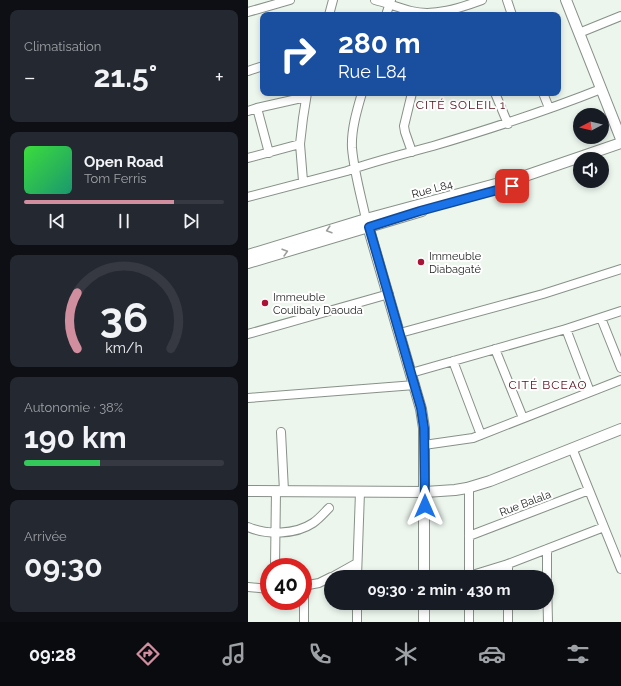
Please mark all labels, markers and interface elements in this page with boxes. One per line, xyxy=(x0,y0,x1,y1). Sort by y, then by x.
text: 280 m xyxy=(338,27,421,60)
icon: right xyxy=(272,28,324,80)
text: Climatisation xyxy=(24,39,101,54)
text: 21.5° xyxy=(94,59,157,94)
text: Rue L84 xyxy=(338,61,406,82)
text: − xyxy=(24,64,36,90)
text: + xyxy=(215,64,224,90)
district label: CITÉ SOLEIL 1 xyxy=(416,98,506,112)
north arrow xyxy=(573,108,609,144)
map controls xyxy=(573,108,609,188)
button: sound xyxy=(573,152,609,188)
text: Open Road xyxy=(84,153,164,171)
pin xyxy=(495,169,529,203)
text: Tom Ferris xyxy=(84,171,147,186)
icon: arrive xyxy=(501,175,523,197)
street label: Rue L84 xyxy=(410,178,454,201)
icon: previous xyxy=(46,210,68,232)
icon: pause xyxy=(113,210,135,232)
icon: next xyxy=(180,210,202,232)
one-way arrow xyxy=(326,225,333,234)
one-way arrow xyxy=(282,248,289,257)
place label: Immeuble Diabagaté xyxy=(429,250,482,276)
marker: Immeuble Diabagaté xyxy=(416,257,426,267)
place label: Immeuble Coulibaly Daouda xyxy=(273,291,363,317)
text: 36 xyxy=(100,293,148,342)
marker: Immeuble Coulibaly Daouda xyxy=(260,298,270,308)
text: km/h xyxy=(105,340,143,356)
district label: CITÉ BCEAO xyxy=(508,378,588,392)
text: Autonomie · 38% xyxy=(24,400,123,415)
text: 190 km xyxy=(24,420,127,455)
position arrow xyxy=(404,485,446,527)
street label: Rue Balala xyxy=(498,488,553,519)
text: Arrivée xyxy=(24,529,67,544)
text: 09:30 xyxy=(24,549,103,584)
speed limit sign: 40 xyxy=(260,558,312,610)
text: 09:30 · 2 min · 430 m xyxy=(367,581,511,599)
icon: directions xyxy=(134,640,162,668)
icon: music xyxy=(220,640,248,668)
icon: phone xyxy=(306,640,334,668)
icon: climate xyxy=(392,640,420,668)
icon: car xyxy=(478,640,506,668)
icon: filters xyxy=(564,640,592,668)
text: 09:28 xyxy=(29,644,76,665)

